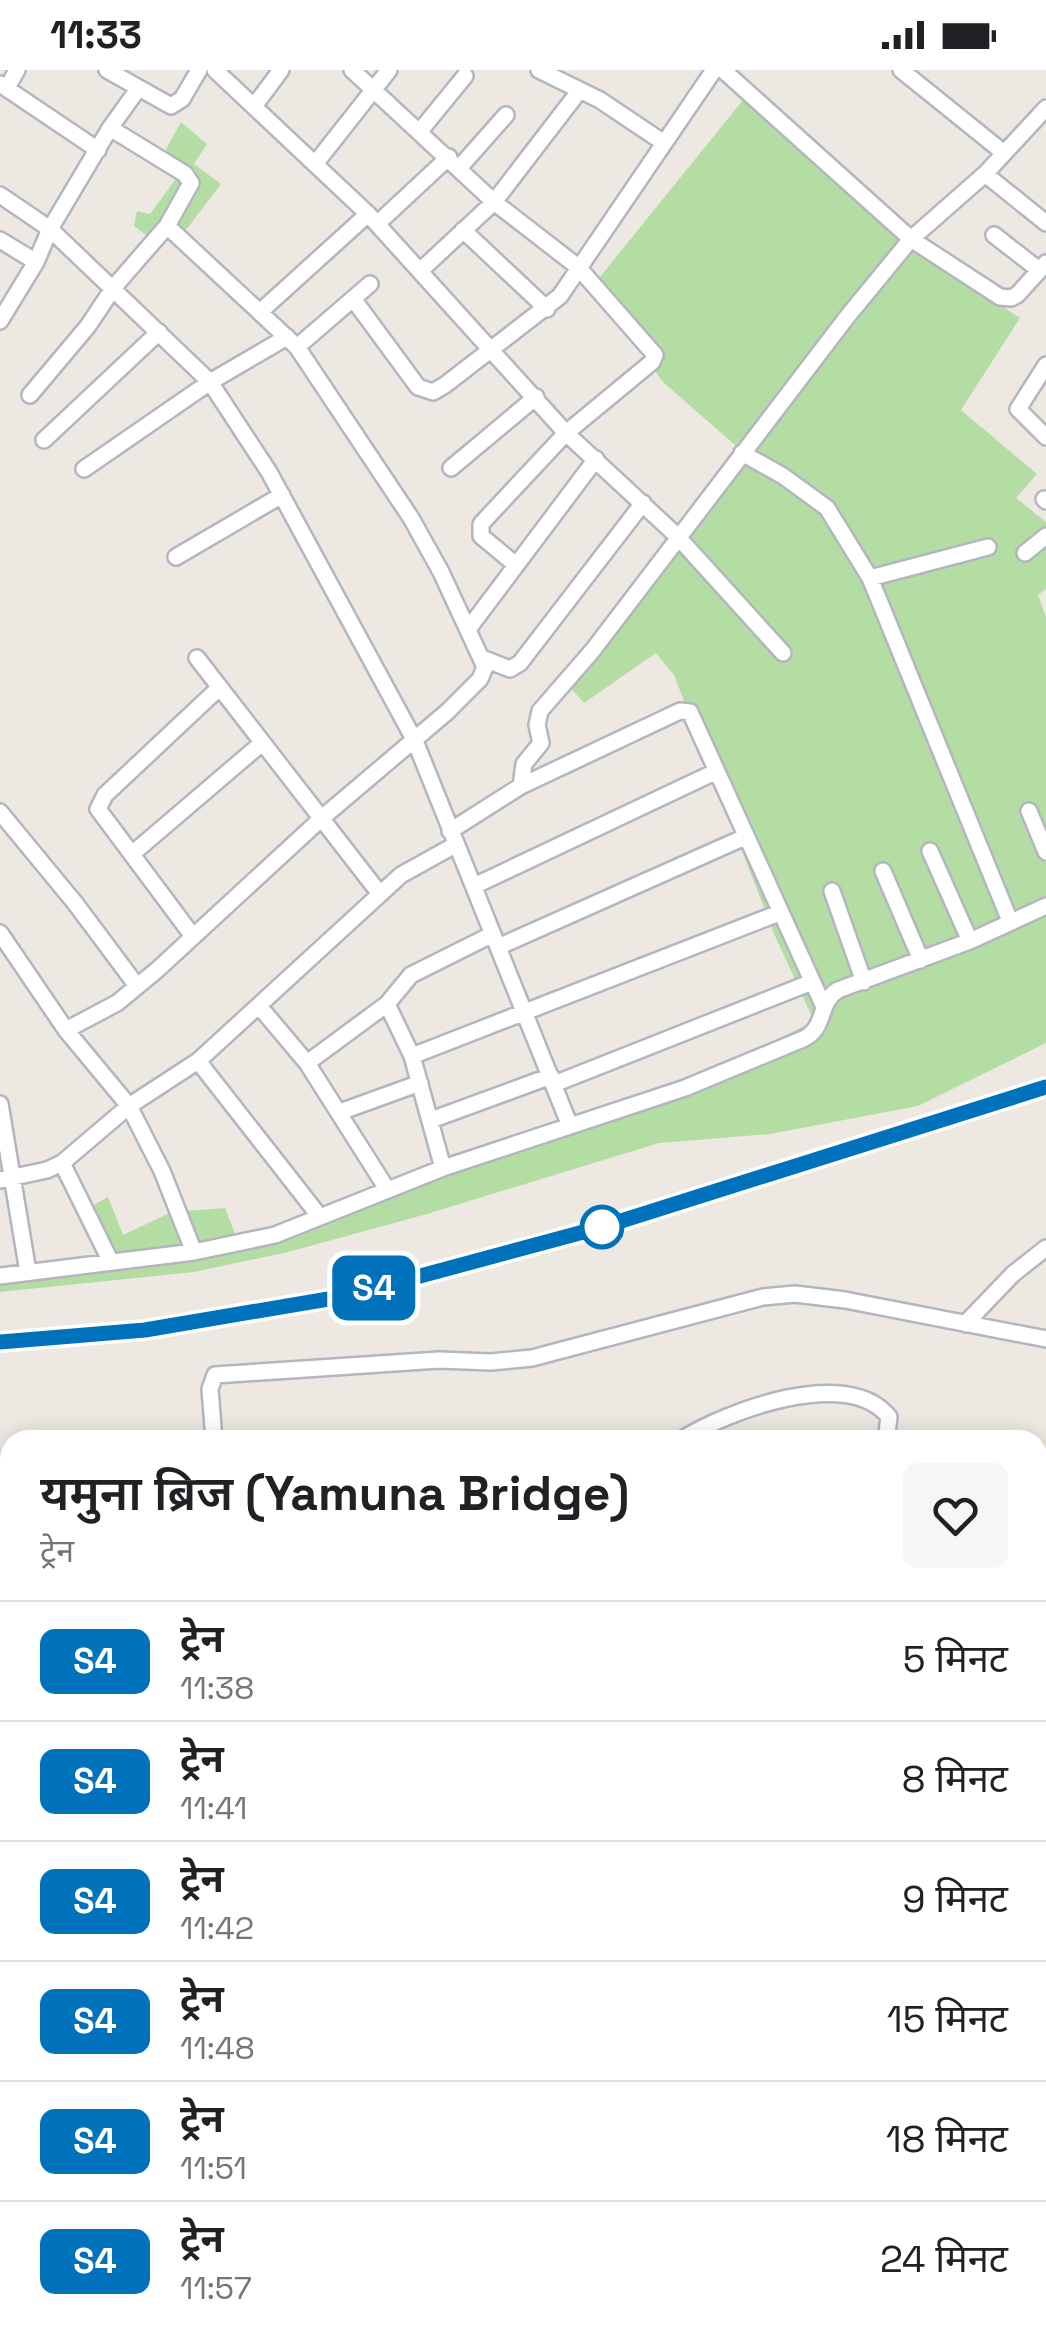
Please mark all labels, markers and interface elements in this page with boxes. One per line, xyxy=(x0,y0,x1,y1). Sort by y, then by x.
text: 11:33 xyxy=(50,11,142,59)
unlabelled marker xyxy=(581,1206,623,1248)
line badge: S4 xyxy=(329,1256,419,1320)
text: S4 xyxy=(352,1266,396,1310)
text: यमुना ब्रिज (Yamuna Bridge) xyxy=(40,1463,629,1524)
button: heart xyxy=(903,1463,1008,1568)
text: ट्रेन xyxy=(40,1531,74,1571)
text: ट्रेन xyxy=(180,1615,224,1663)
text: 5 मिनट xyxy=(903,1635,1008,1683)
text: S4 xyxy=(73,1639,117,1683)
text: 11:38 xyxy=(180,1668,254,1708)
text: ट्रेन xyxy=(180,1735,224,1783)
text: 8 मिनट xyxy=(902,1755,1008,1803)
text: S4 xyxy=(73,1759,117,1803)
text: 11:41 xyxy=(180,1788,247,1828)
text: ट्रेन xyxy=(180,1855,224,1903)
text: 9 मिनट xyxy=(902,1875,1008,1923)
text: S4 xyxy=(73,1879,117,1923)
text: 11:42 xyxy=(180,1908,254,1948)
text: ट्रेन xyxy=(180,1975,224,2023)
text: 15 मिनट xyxy=(887,1995,1008,2043)
text: S4 xyxy=(73,1999,117,2043)
text: 11:48 xyxy=(180,2028,255,2068)
text: ट्रेन xyxy=(180,2095,224,2143)
text: 18 मिनट xyxy=(886,2115,1008,2163)
text: S4 xyxy=(73,2119,117,2163)
text: 11:51 xyxy=(180,2148,247,2188)
text: ट्रेन xyxy=(180,2215,224,2263)
text: 24 मिनट xyxy=(880,2235,1008,2283)
text: S4 xyxy=(73,2239,117,2283)
text: 11:57 xyxy=(180,2268,252,2308)

